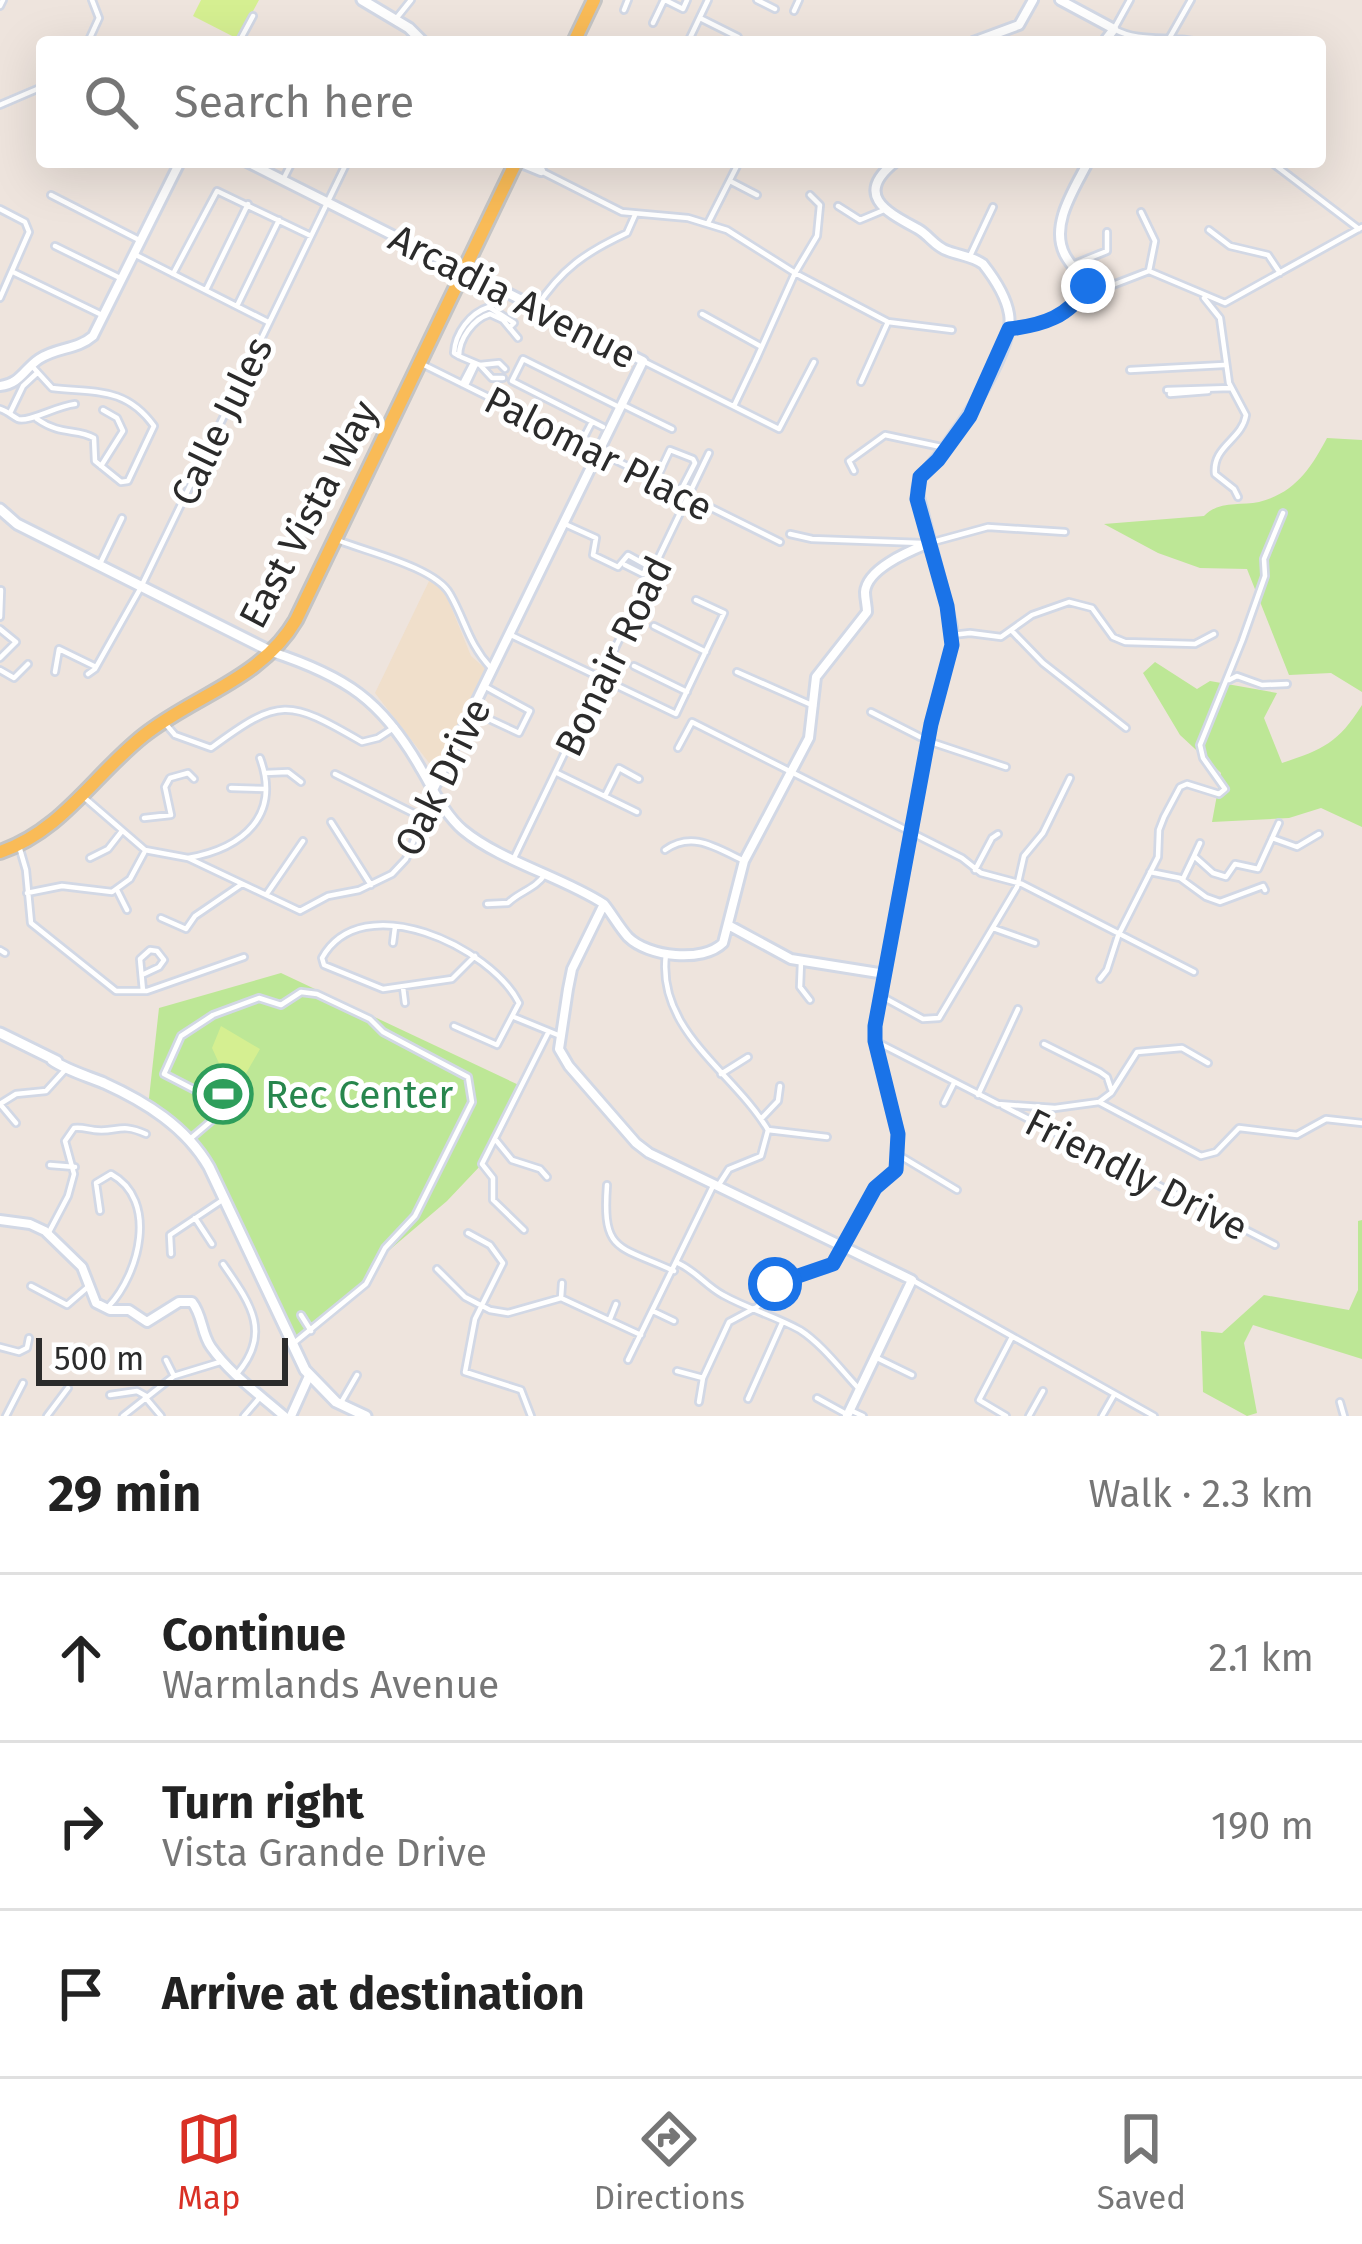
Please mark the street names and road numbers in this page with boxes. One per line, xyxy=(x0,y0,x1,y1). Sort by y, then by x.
street label: Arcadia Avenue xyxy=(381,215,644,379)
street label: Calle Jules xyxy=(161,330,282,513)
street label: Palomar Place xyxy=(477,377,720,531)
street label: East Vista Way xyxy=(230,393,388,636)
street label: Bonair Road xyxy=(546,549,682,764)
street label: Oak Drive xyxy=(385,691,501,864)
street label: Friendly Drive xyxy=(1018,1099,1255,1251)

